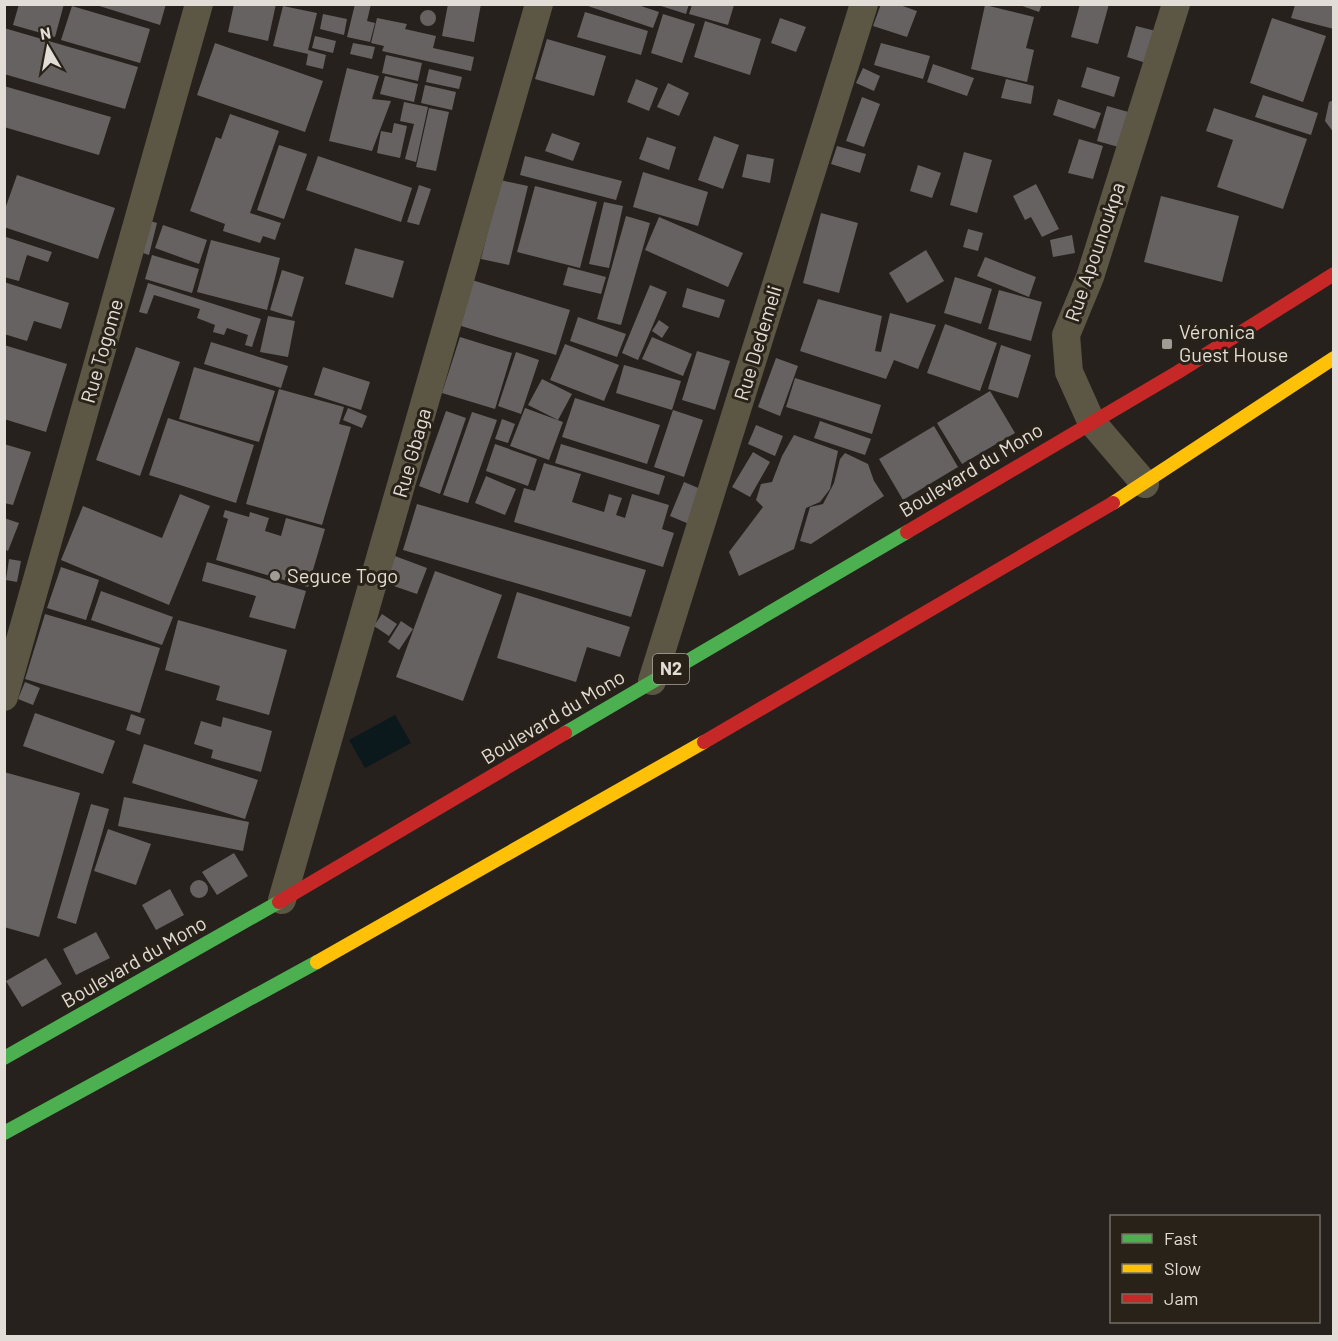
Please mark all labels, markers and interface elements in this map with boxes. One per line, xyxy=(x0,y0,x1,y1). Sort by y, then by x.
north arrow xyxy=(18,18,78,78)
text: N xyxy=(38,22,52,43)
street label: Rue Apounoukpa xyxy=(1059,179,1129,325)
street label: Rue Dedemeli xyxy=(728,282,786,403)
street label: Rue Togome xyxy=(75,296,127,406)
place label: Véronica Guest House xyxy=(1179,319,1288,366)
marker: Véronica Guest House xyxy=(1160,337,1174,351)
street label: Rue Gbaga xyxy=(387,405,435,500)
street label: Boulevard du Mono xyxy=(894,417,1047,521)
place label: Seguce Togo xyxy=(287,563,398,587)
marker: Seguce Togo xyxy=(268,569,282,583)
road number: N2 xyxy=(653,654,689,684)
street label: Boulevard du Mono xyxy=(476,664,629,768)
street label: Boulevard du Mono xyxy=(57,910,210,1012)
legend xyxy=(1110,1215,1320,1323)
text: Fast xyxy=(1164,1227,1198,1249)
text: Slow xyxy=(1164,1257,1201,1279)
text: Jam xyxy=(1164,1287,1198,1309)

